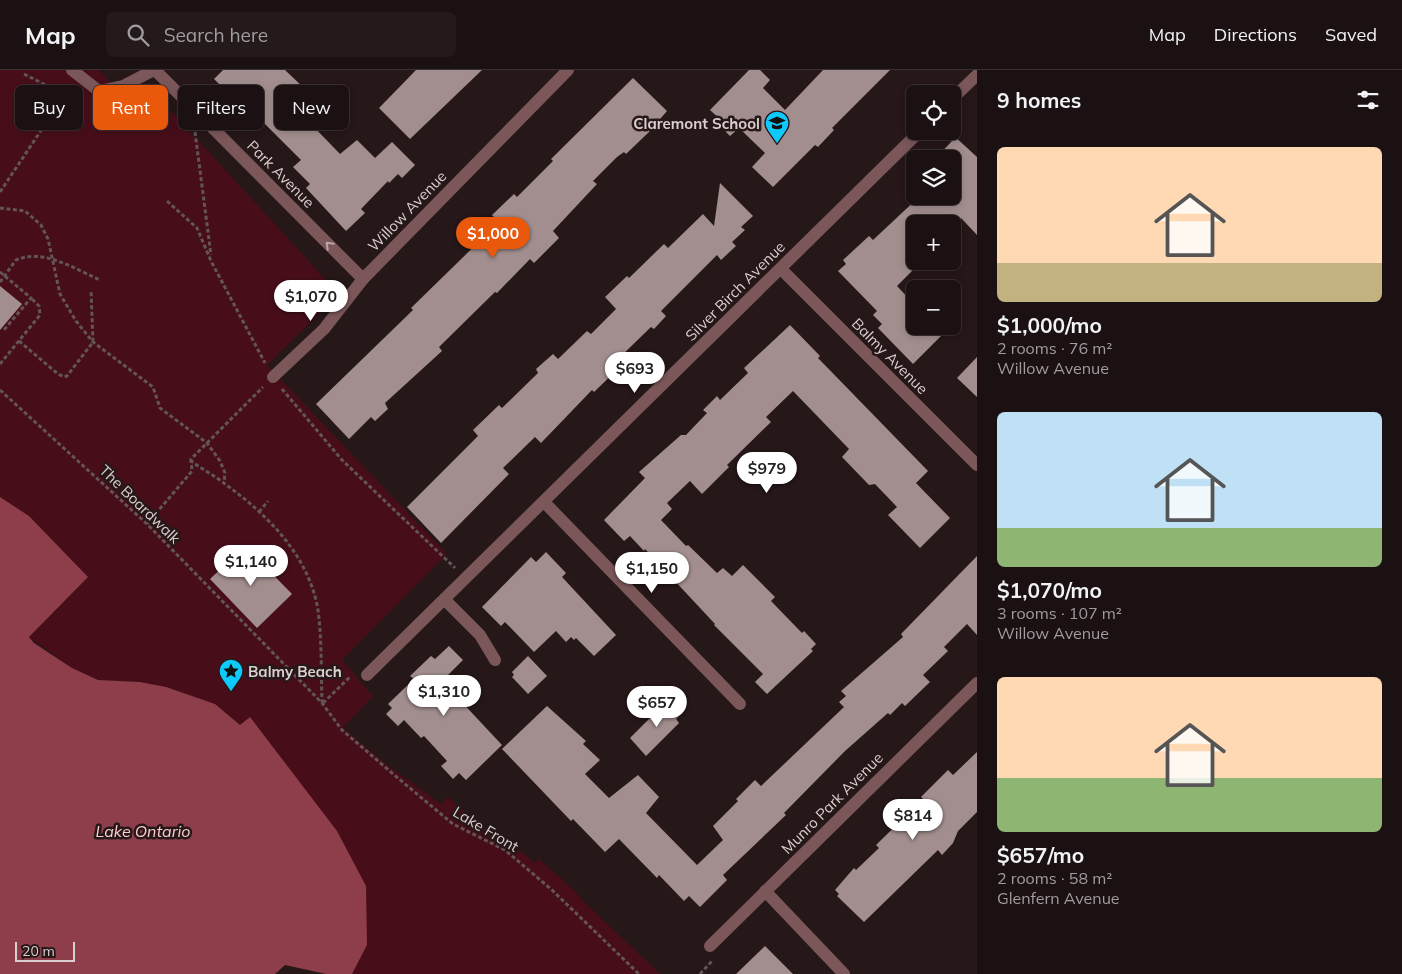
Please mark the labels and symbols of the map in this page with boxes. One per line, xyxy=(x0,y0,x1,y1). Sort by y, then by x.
school or university icon: Claremont School xyxy=(764,110,790,144)
place label: Claremont School xyxy=(633,114,760,133)
street label: Park Avenue xyxy=(243,136,319,212)
street label: Willow Avenue xyxy=(364,167,450,255)
pin: $1,000 xyxy=(452,216,534,259)
street label: Silver Birch Avenue xyxy=(681,237,789,345)
one-way arrow xyxy=(325,242,334,251)
pin: $1,070 xyxy=(270,280,352,322)
street label: Balmy Avenue xyxy=(848,314,932,398)
pin: $693 xyxy=(605,352,665,394)
pin: $979 xyxy=(737,452,797,494)
street label: The Boardwalk xyxy=(96,461,185,548)
pin: $1,140 xyxy=(210,544,292,587)
pin: $1,150 xyxy=(611,552,693,594)
place icon: Balmy Beach xyxy=(218,658,244,692)
place label: Balmy Beach xyxy=(248,662,342,681)
pin: $1,310 xyxy=(403,674,485,717)
pin: $657 xyxy=(627,686,687,728)
street label: Munro Park Avenue xyxy=(777,748,887,858)
pin: $814 xyxy=(883,798,943,841)
street label: Lake Front xyxy=(450,802,522,856)
water label: Lake Ontario xyxy=(96,821,190,841)
scale bar xyxy=(15,939,75,962)

